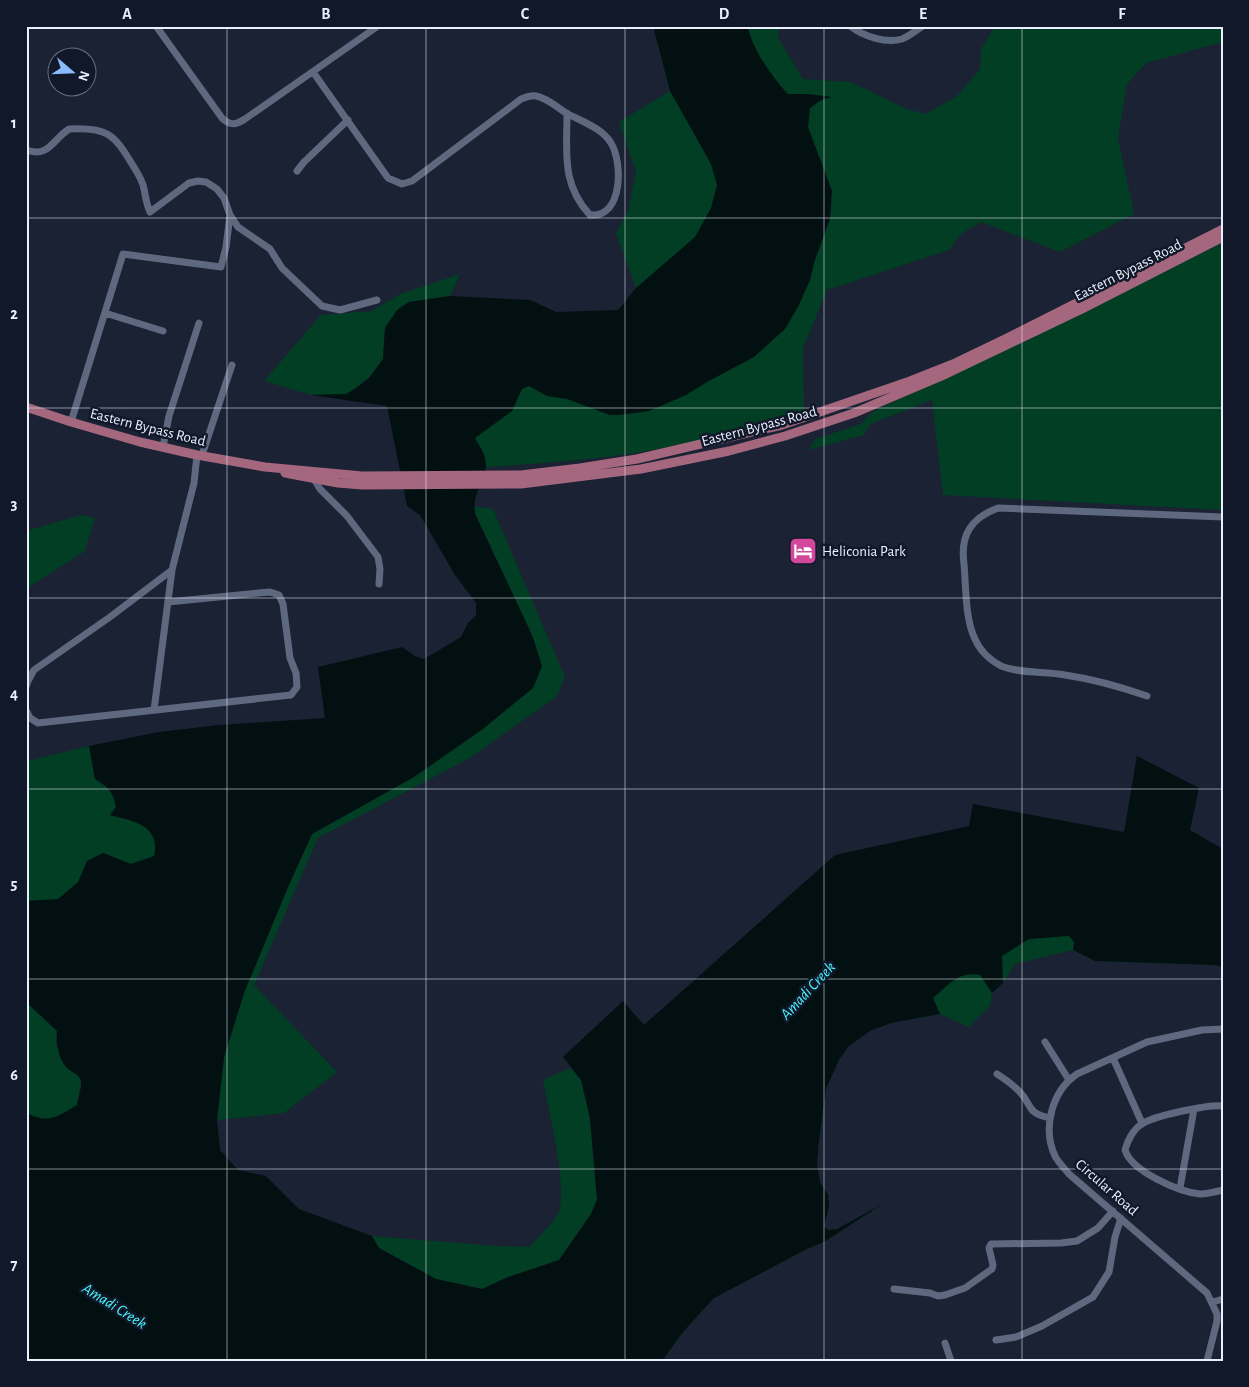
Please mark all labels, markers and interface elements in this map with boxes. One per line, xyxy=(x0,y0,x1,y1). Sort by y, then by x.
text: A xyxy=(122,6,132,22)
text: B xyxy=(321,6,331,22)
text: C xyxy=(521,6,530,22)
text: D xyxy=(719,6,730,22)
text: E xyxy=(919,6,927,22)
text: F xyxy=(1118,6,1126,22)
north arrow xyxy=(48,48,98,98)
text: N xyxy=(75,69,92,83)
text: 1 xyxy=(11,115,17,131)
street label: Eastern Bypass Road xyxy=(1072,237,1185,304)
text: 2 xyxy=(10,306,18,322)
street label: Eastern Bypass Road xyxy=(700,404,818,449)
street label: Eastern Bypass Road xyxy=(89,406,207,449)
text: 3 xyxy=(11,496,18,512)
hotel icon: Heliconia Park xyxy=(788,536,818,566)
place label: Heliconia Park xyxy=(822,544,906,559)
text: 4 xyxy=(10,686,18,702)
text: 5 xyxy=(11,876,18,892)
water label: Amadi Creek xyxy=(776,959,838,1023)
text: 6 xyxy=(10,1067,18,1083)
street label: Circular Road xyxy=(1073,1156,1141,1219)
text: 7 xyxy=(11,1257,18,1273)
water label: Amadi Creek xyxy=(79,1279,149,1332)

